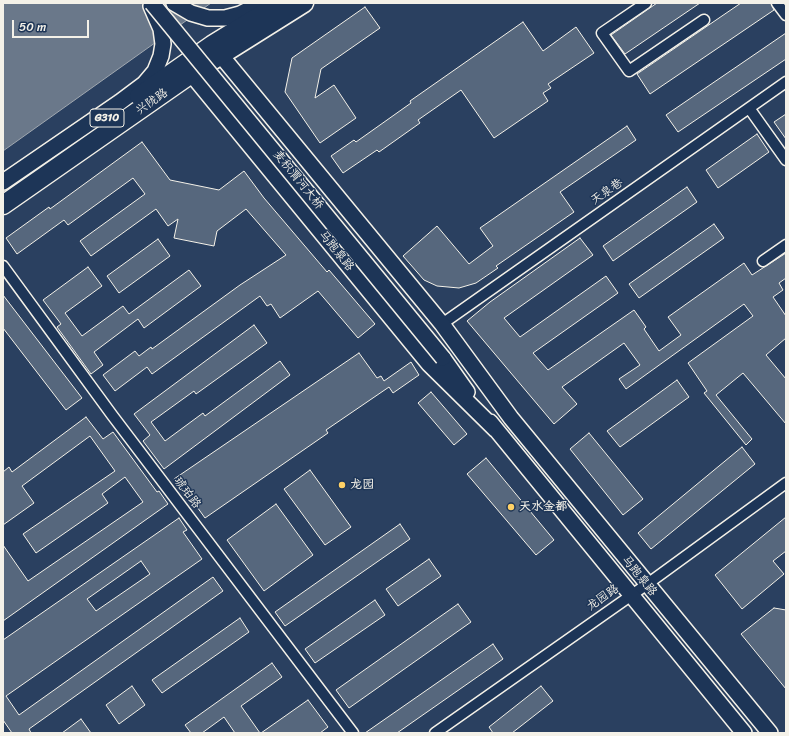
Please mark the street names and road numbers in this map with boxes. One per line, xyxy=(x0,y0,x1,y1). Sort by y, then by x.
street label: 兴陇路 xyxy=(133,86,171,118)
road number: G310 xyxy=(90,109,124,127)
street label: 麦积渭河大桥 xyxy=(270,147,326,213)
street label: 天泉巷 xyxy=(588,176,626,208)
street label: 马跑泉路 xyxy=(315,228,357,274)
street label: 琥珀路 xyxy=(170,474,204,512)
street label: 马跑泉路 xyxy=(618,553,660,599)
street label: 龙园路 xyxy=(584,582,622,614)

